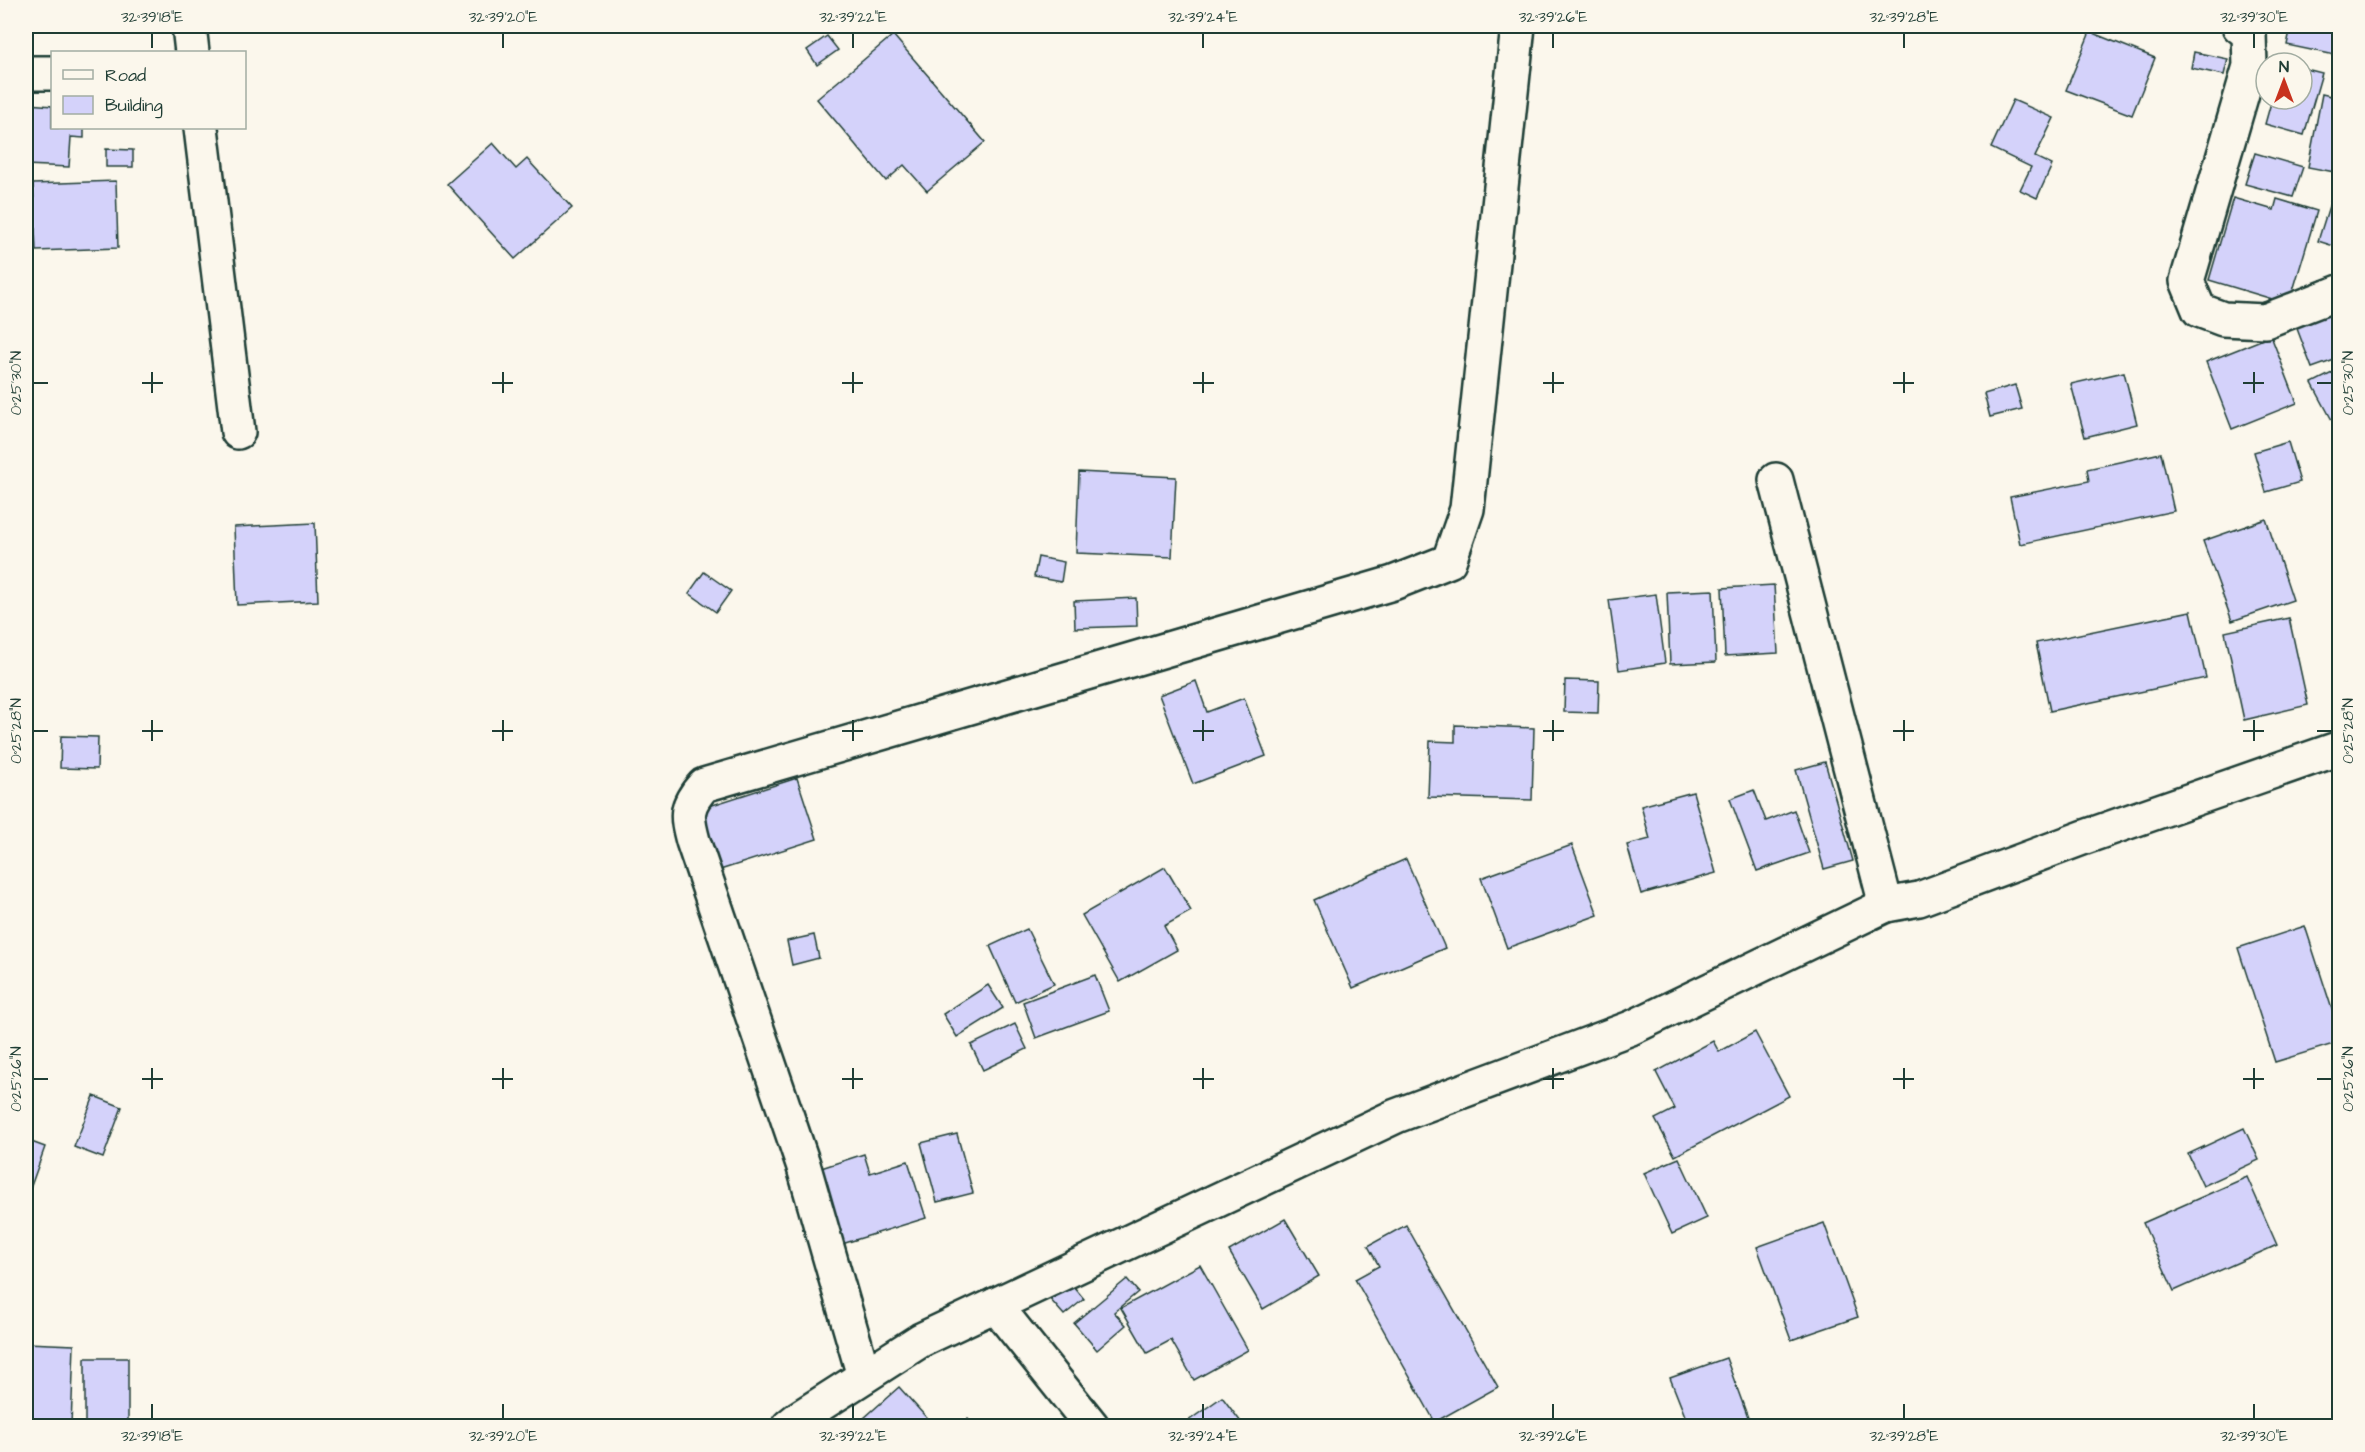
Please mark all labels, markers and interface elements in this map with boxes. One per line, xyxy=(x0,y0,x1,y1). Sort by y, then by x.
text: 32°39'18"E xyxy=(121,7,183,28)
text: 32°39'20"E xyxy=(469,7,537,28)
text: 32°39'22"E xyxy=(819,7,887,28)
text: 32°39'24"E xyxy=(1168,7,1238,28)
text: 32°39'26"E xyxy=(1519,7,1587,28)
text: 32°39'28"E xyxy=(1870,7,1939,28)
text: 32°39'30"E xyxy=(2220,7,2288,28)
legend xyxy=(51,51,246,129)
north arrow xyxy=(2254,51,2314,111)
text: N xyxy=(2279,56,2289,78)
text: Road xyxy=(105,63,146,88)
text: Building xyxy=(105,93,163,119)
text: 0°25'30"N xyxy=(6,351,27,415)
text: 0°25'30"N xyxy=(2338,351,2359,415)
text: 0°25'28"N xyxy=(6,698,27,764)
text: 0°25'28"N xyxy=(2338,698,2359,764)
text: 0°25'26"N xyxy=(6,1046,27,1112)
text: 0°25'26"N xyxy=(2338,1046,2359,1112)
text: 32°39'18"E xyxy=(121,1426,183,1447)
text: 32°39'20"E xyxy=(469,1426,537,1447)
text: 32°39'22"E xyxy=(819,1426,887,1447)
text: 32°39'24"E xyxy=(1168,1426,1238,1447)
text: 32°39'26"E xyxy=(1519,1426,1587,1447)
text: 32°39'28"E xyxy=(1870,1426,1939,1447)
text: 32°39'30"E xyxy=(2220,1426,2288,1447)

